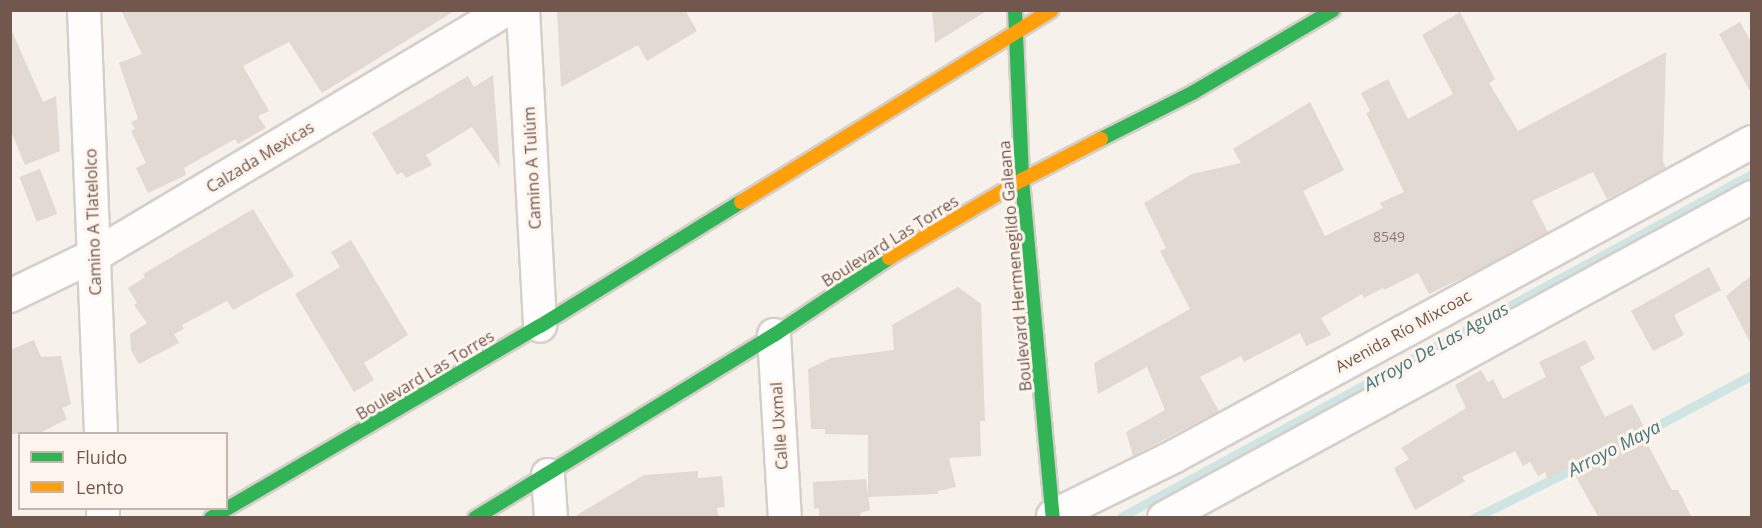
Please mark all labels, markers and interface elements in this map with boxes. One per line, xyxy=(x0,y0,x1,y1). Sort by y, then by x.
street label: Camino A Tulúm xyxy=(519,106,545,230)
street label: Calzada Mexicas xyxy=(203,117,317,197)
street label: Boulevard Hermenegildo Galeana xyxy=(994,140,1036,392)
street label: Camino A Tlatelolco xyxy=(81,148,105,296)
street label: Boulevard Las Torres xyxy=(818,191,962,291)
house number: 8549 xyxy=(1373,229,1405,245)
street label: Avenida Río Mixcoac xyxy=(1332,286,1474,376)
water label: Arroyo De Las Aguas xyxy=(1360,297,1512,395)
street label: Boulevard Las Torres xyxy=(353,326,497,424)
street label: Calle Uxmal xyxy=(766,381,792,471)
water label: Arroyo Maya xyxy=(1564,415,1664,481)
legend xyxy=(18,432,228,510)
text: Fluido xyxy=(76,445,127,469)
text: Lento xyxy=(76,475,124,499)

